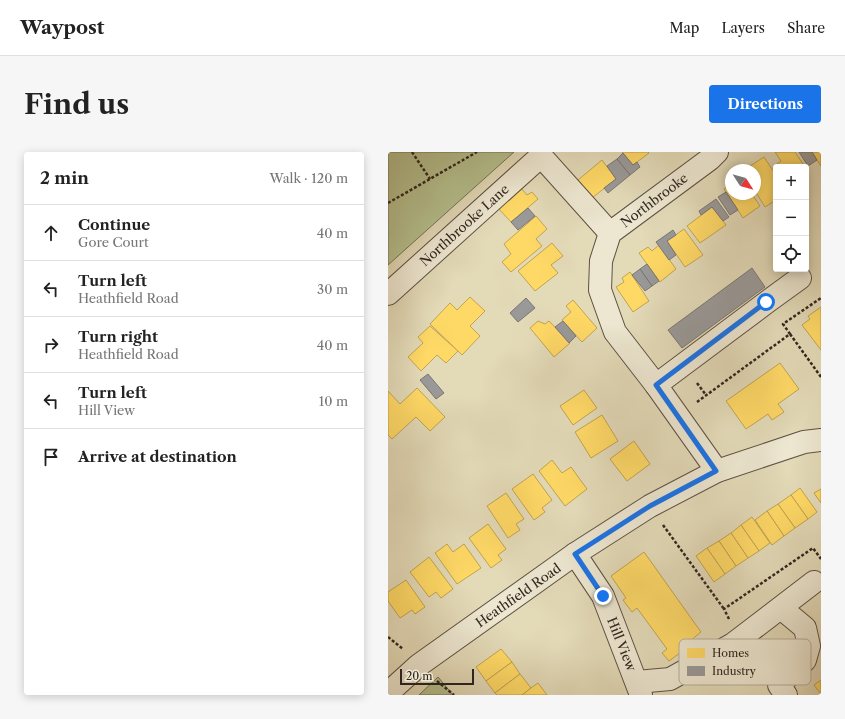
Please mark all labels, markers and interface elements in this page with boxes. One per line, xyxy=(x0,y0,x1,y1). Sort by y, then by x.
text: Waypost xyxy=(20,16,104,39)
text: Map xyxy=(669,19,699,37)
text: Layers xyxy=(721,19,765,37)
text: Share xyxy=(787,19,825,37)
button: Directions xyxy=(709,85,821,123)
text: Find us xyxy=(24,87,129,121)
north arrow xyxy=(725,164,761,200)
map controls xyxy=(773,164,809,272)
button: + xyxy=(773,164,809,200)
text: 2 min xyxy=(40,168,89,188)
text: Walk · 120 m xyxy=(270,170,348,186)
street label: Northbrooke xyxy=(617,170,691,230)
street label: Northbrooke Lane xyxy=(416,181,512,269)
button: − xyxy=(773,200,809,236)
text: Continue xyxy=(78,215,150,234)
icon: ahead xyxy=(40,222,62,244)
text: 40 m xyxy=(317,225,348,241)
text: Gore Court xyxy=(78,234,149,250)
button: locate xyxy=(773,236,809,272)
text: Turn left xyxy=(78,271,147,290)
icon: left xyxy=(40,278,62,300)
text: 30 m xyxy=(317,281,348,297)
text: Heathfield Road xyxy=(78,290,179,306)
route start xyxy=(757,293,775,311)
text: Turn right xyxy=(78,327,158,346)
icon: right xyxy=(40,334,62,356)
text: 40 m xyxy=(317,337,348,353)
text: Heathfield Road xyxy=(78,346,179,362)
text: Turn left xyxy=(78,383,147,402)
icon: left xyxy=(40,390,62,412)
text: 10 m xyxy=(319,393,348,409)
text: Hill View xyxy=(78,402,135,418)
icon: arrive xyxy=(40,446,62,468)
text: Arrive at destination xyxy=(78,447,237,466)
street label: Heathfield Road xyxy=(472,560,564,630)
route end xyxy=(594,587,612,605)
street label: Hill View xyxy=(604,615,640,674)
legend xyxy=(679,639,811,685)
text: Homes xyxy=(712,646,749,660)
text: Industry xyxy=(712,664,757,678)
scale bar xyxy=(400,667,474,686)
text: 20 m xyxy=(406,669,432,683)

